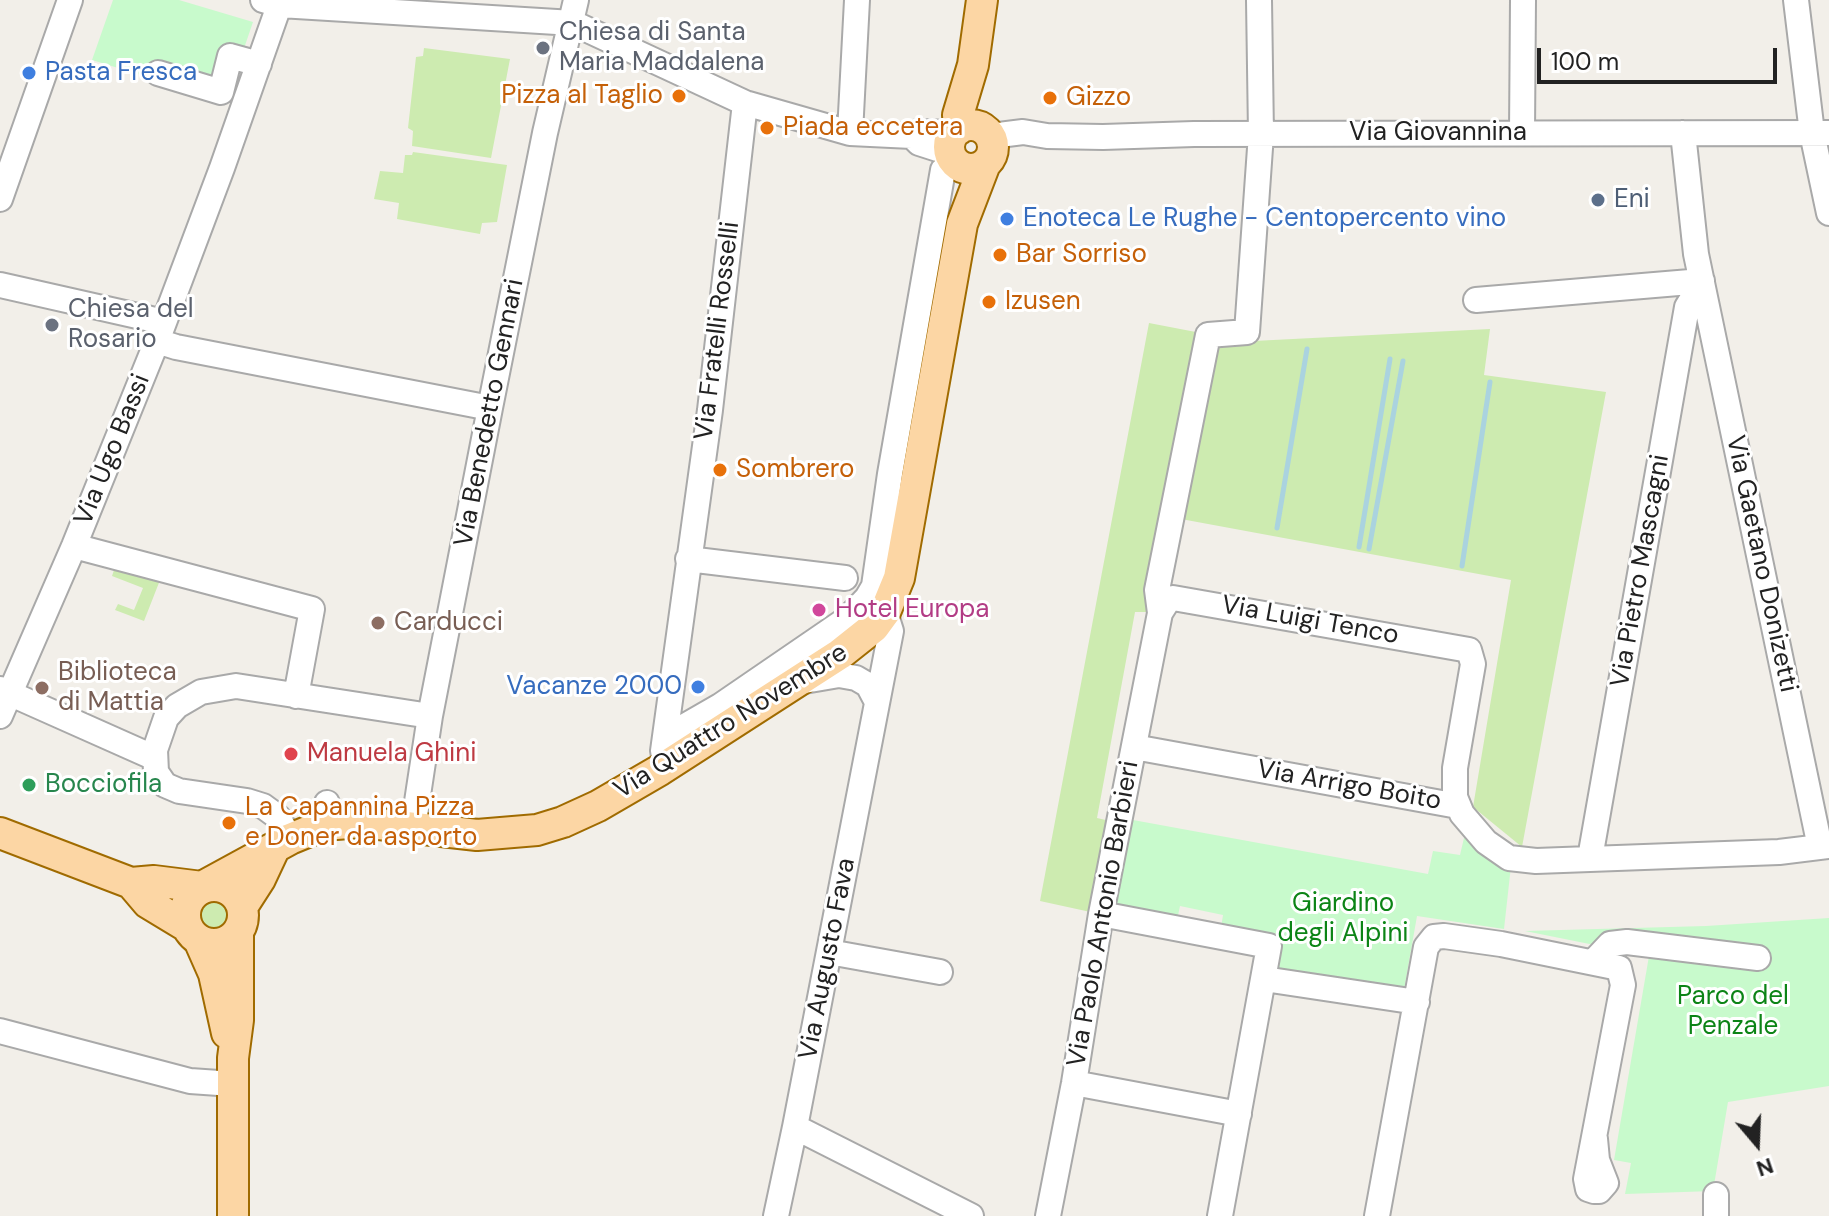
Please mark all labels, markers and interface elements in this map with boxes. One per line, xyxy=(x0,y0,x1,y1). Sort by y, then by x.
place label: Chiesa di Santa Maria Maddalena xyxy=(559,17,764,78)
scale bar xyxy=(1541,32,1781,82)
marker: Chiesa di Santa Maria Maddalena xyxy=(534,39,552,57)
text: 100 m xyxy=(1551,46,1619,77)
place label: Pasta Fresca xyxy=(45,57,197,89)
marker: Pasta Fresca xyxy=(20,64,38,82)
place label: Pizza al Taglio xyxy=(501,80,663,112)
place label: Gizzo xyxy=(1066,82,1131,114)
marker: Pizza al Taglio xyxy=(670,87,688,105)
marker: Gizzo xyxy=(1041,89,1059,107)
place label: Piada eccetera xyxy=(783,112,963,144)
street label: Via Giovannina xyxy=(1349,117,1527,149)
marker: Piada eccetera xyxy=(758,119,776,137)
place label: Eni xyxy=(1614,184,1650,216)
marker: Eni xyxy=(1589,191,1607,209)
place label: Enoteca Le Rughe - Centopercento vino xyxy=(1023,203,1506,235)
marker: Enoteca Le Rughe - Centopercento vino xyxy=(998,210,1016,228)
street label: Via Fratelli Rosselli xyxy=(689,220,747,442)
place label: Bar Sorriso xyxy=(1016,239,1147,271)
marker: Bar Sorriso xyxy=(991,246,1009,264)
street label: Via Benedetto Gennari xyxy=(449,276,531,550)
place label: Izusen xyxy=(1005,286,1081,318)
marker: Izusen xyxy=(980,293,998,311)
place label: Chiesa del Rosario xyxy=(68,294,194,356)
marker: Chiesa del Rosario xyxy=(43,316,61,334)
street label: Via Ugo Bassi xyxy=(69,370,157,530)
street label: Via Gaetano Donizetti xyxy=(1719,433,1803,695)
street label: Via Pietro Mascagni xyxy=(1605,452,1677,690)
place label: Sombrero xyxy=(736,454,854,486)
marker: Sombrero xyxy=(711,461,729,479)
street label: Via Luigi Tenco xyxy=(1219,590,1401,652)
place label: Hotel Europa xyxy=(835,594,989,626)
marker: Hotel Europa xyxy=(810,601,828,619)
place label: Carducci xyxy=(394,607,503,639)
marker: Carducci xyxy=(369,614,387,632)
street label: Via Quattro Novembre xyxy=(609,637,853,807)
place label: Biblioteca di Mattia xyxy=(58,657,177,718)
place label: Vacanze 2000 xyxy=(506,671,682,703)
marker: Vacanze 2000 xyxy=(689,678,707,696)
marker: Biblioteca di Mattia xyxy=(33,679,51,697)
place label: Manuela Ghini xyxy=(307,738,477,770)
marker: Manuela Ghini xyxy=(282,745,300,763)
street label: Via Arrigo Boito xyxy=(1255,754,1443,818)
street label: Via Paolo Antonio Barbieri xyxy=(1062,758,1146,1070)
place label: Bocciofila xyxy=(45,769,162,801)
marker: Bocciofila xyxy=(20,776,38,794)
place label: La Capannina Pizza e Doner da asporto xyxy=(245,792,477,854)
marker: La Capannina Pizza e Doner da asporto xyxy=(220,814,238,832)
street label: Via Augusto Fava xyxy=(793,856,863,1062)
park label: Giardino degli Alpini xyxy=(1277,888,1409,950)
park label: Parco del Penzale xyxy=(1677,981,1789,1042)
north arrow xyxy=(1717,1104,1797,1184)
text: N xyxy=(1753,1151,1777,1183)

